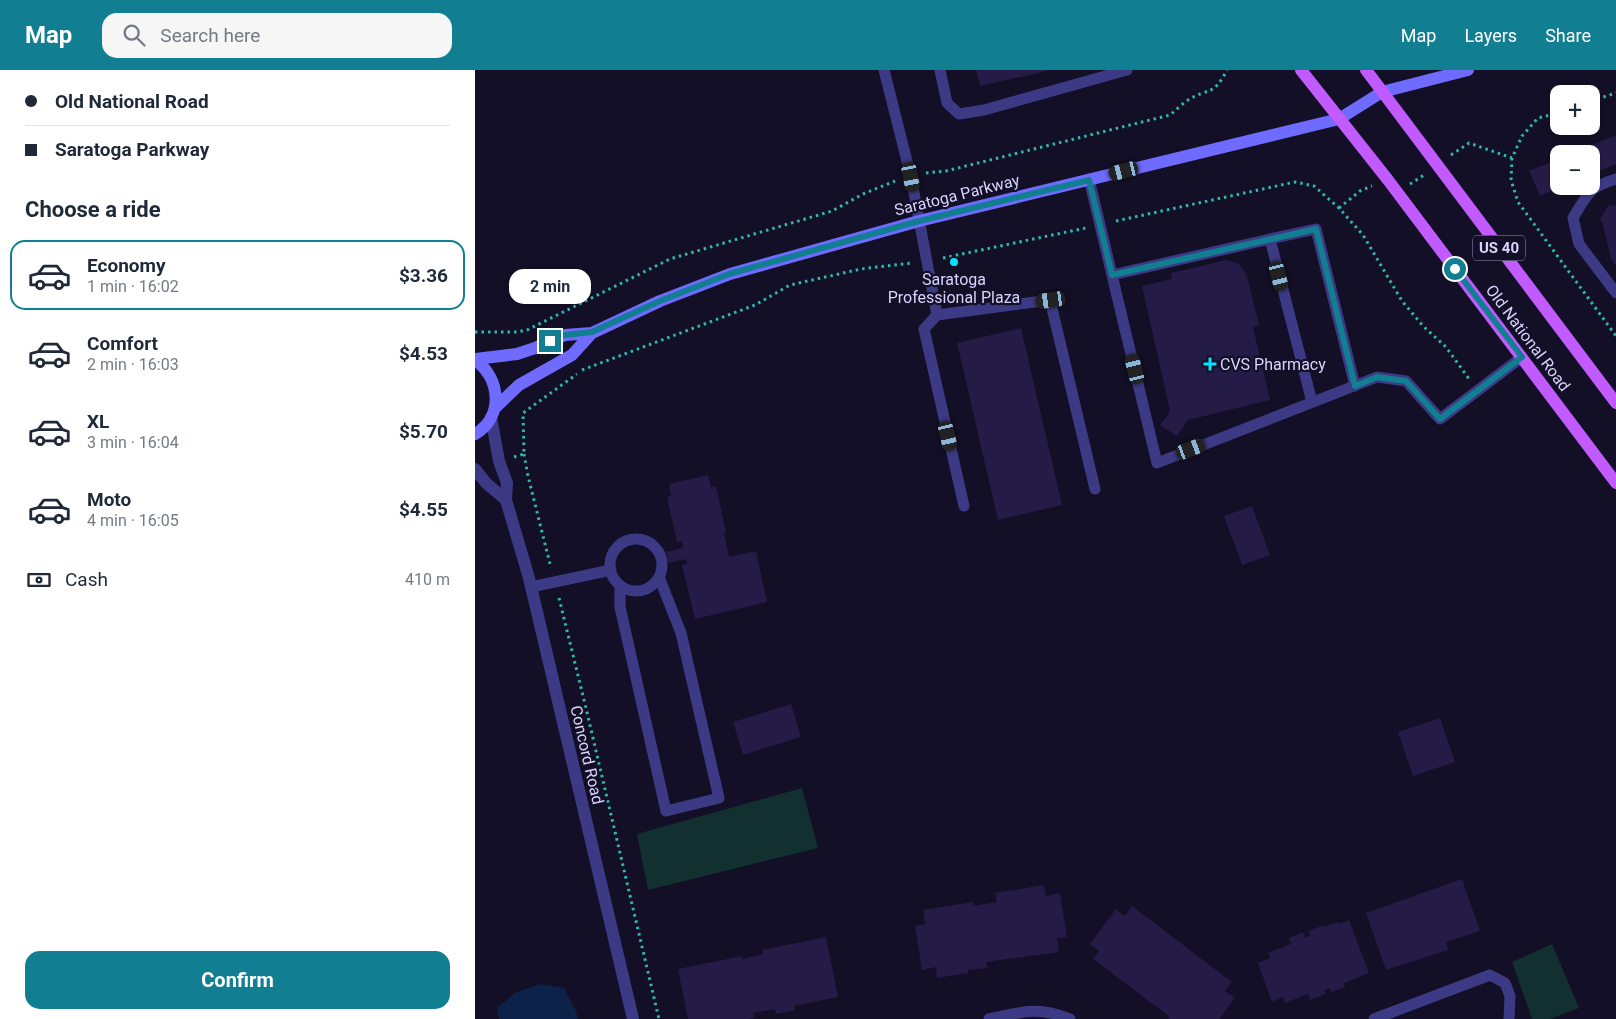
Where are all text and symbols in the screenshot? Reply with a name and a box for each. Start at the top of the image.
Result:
search box [102,13,452,58]
text: Map [25,21,72,49]
icon: search [120,21,148,49]
text: Search here [160,24,260,47]
text: Map [1401,25,1436,46]
text: Layers [1464,25,1517,46]
text: Share [1545,25,1591,46]
map controls [1550,85,1600,195]
button: + [1550,85,1600,135]
text: Old National Road [55,90,209,113]
text: Saratoga Parkway [55,138,209,161]
button: − [1550,145,1600,195]
car [1107,160,1140,182]
car [900,161,921,193]
street label: Saratoga Parkway [892,170,1022,220]
text: Choose a ride [25,197,161,222]
road number: US 40 [1473,236,1525,260]
icon: car [27,253,72,298]
text: Economy [87,254,166,277]
marker: Saratoga Professional Plaza [948,256,960,268]
route start [1444,258,1466,280]
car [1268,260,1289,292]
text: $3.36 [399,264,448,287]
callout: 2 min [509,268,591,304]
place label: Saratoga Professional Plaza [888,270,1020,307]
text: 1 min · 16:02 [87,277,179,296]
text: 2 min [530,277,570,296]
street label: Old National Road [1482,281,1574,395]
car [1035,290,1066,310]
route end [539,330,561,352]
icon: car [27,331,72,376]
text: Comfort [87,332,158,355]
text: $4.53 [399,342,448,365]
car [1124,353,1145,385]
text: 2 min · 16:03 [87,355,179,374]
place label: CVS Pharmacy [1220,355,1326,374]
marker: CVS Pharmacy [1204,358,1216,370]
icon: car [27,409,72,454]
text: XL [87,410,109,433]
text: $5.70 [399,420,448,443]
car [937,420,958,452]
text: 3 min · 16:04 [87,433,179,452]
car [1174,437,1207,461]
icon: car [27,487,72,532]
text: Moto [87,488,131,511]
text: $4.55 [399,498,448,521]
text: 4 min · 16:05 [87,511,179,530]
icon: cash [25,566,53,594]
text: Cash [65,568,108,591]
text: 410 m [405,570,450,589]
street label: Concord Road [566,704,608,806]
button: Confirm [25,951,450,1009]

